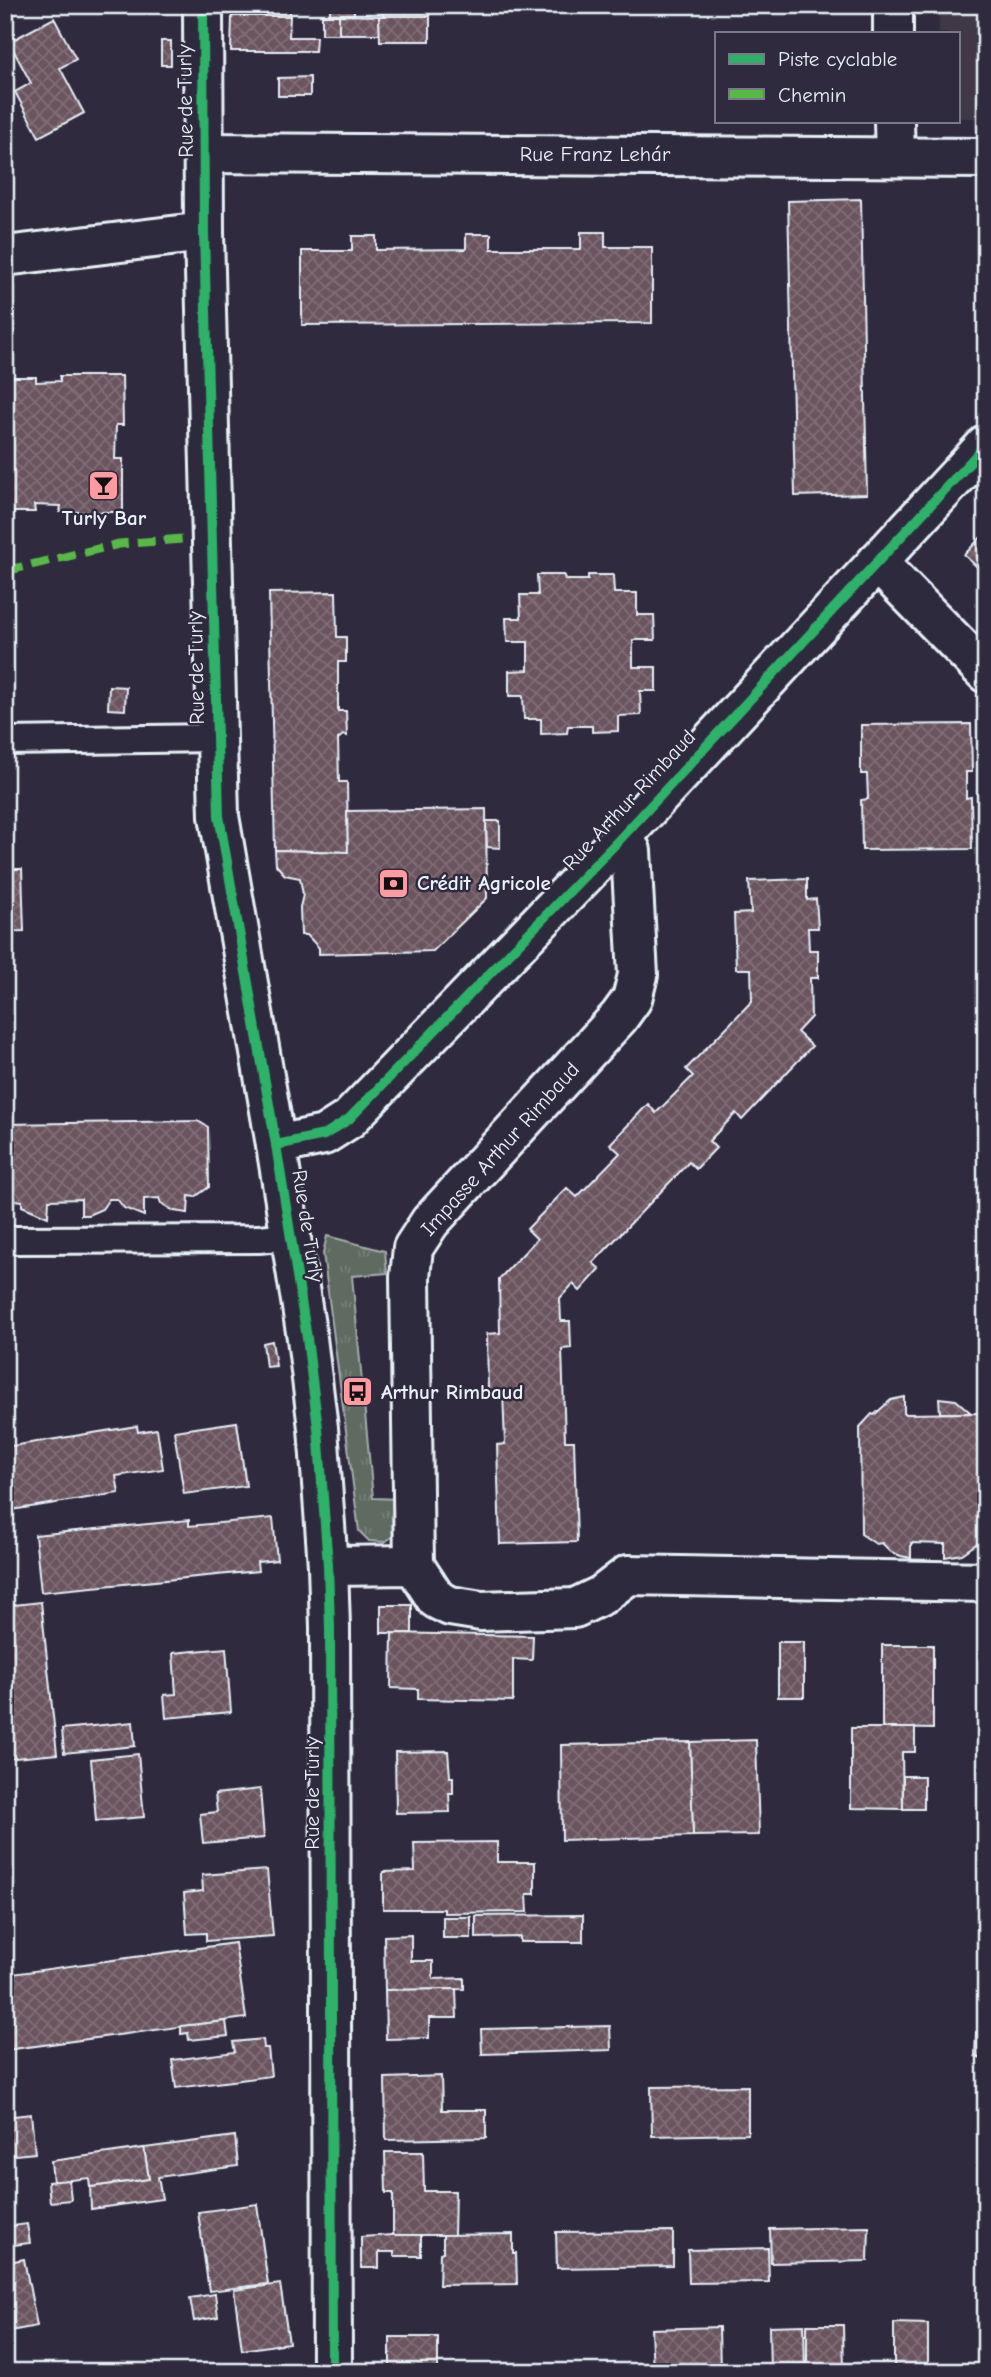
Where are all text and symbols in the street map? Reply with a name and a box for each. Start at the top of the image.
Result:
legend [715,32,960,122]
street label: Rue de Turly [172,43,198,158]
text: Piste cyclable [778,47,897,71]
text: Chemin [778,83,846,107]
street label: Rue Franz Lehár [520,142,671,166]
bar icon: Turly Bar [87,469,121,503]
place label: Turly Bar [62,506,147,530]
street label: Rue de Turly [183,610,209,725]
street label: Rue Arthur Rimbaud [558,725,700,875]
bank icon: Crédit Agricole [377,866,411,900]
place label: Crédit Agricole [417,871,551,895]
street label: Impasse Arthur Rimbaud [416,1057,584,1241]
street label: Rue de Turly [287,1168,329,1285]
bus stop icon: Arthur Rimbaud [341,1375,375,1409]
place label: Arthur Rimbaud [381,1380,523,1404]
street label: Rue de Turly [300,1736,324,1850]

